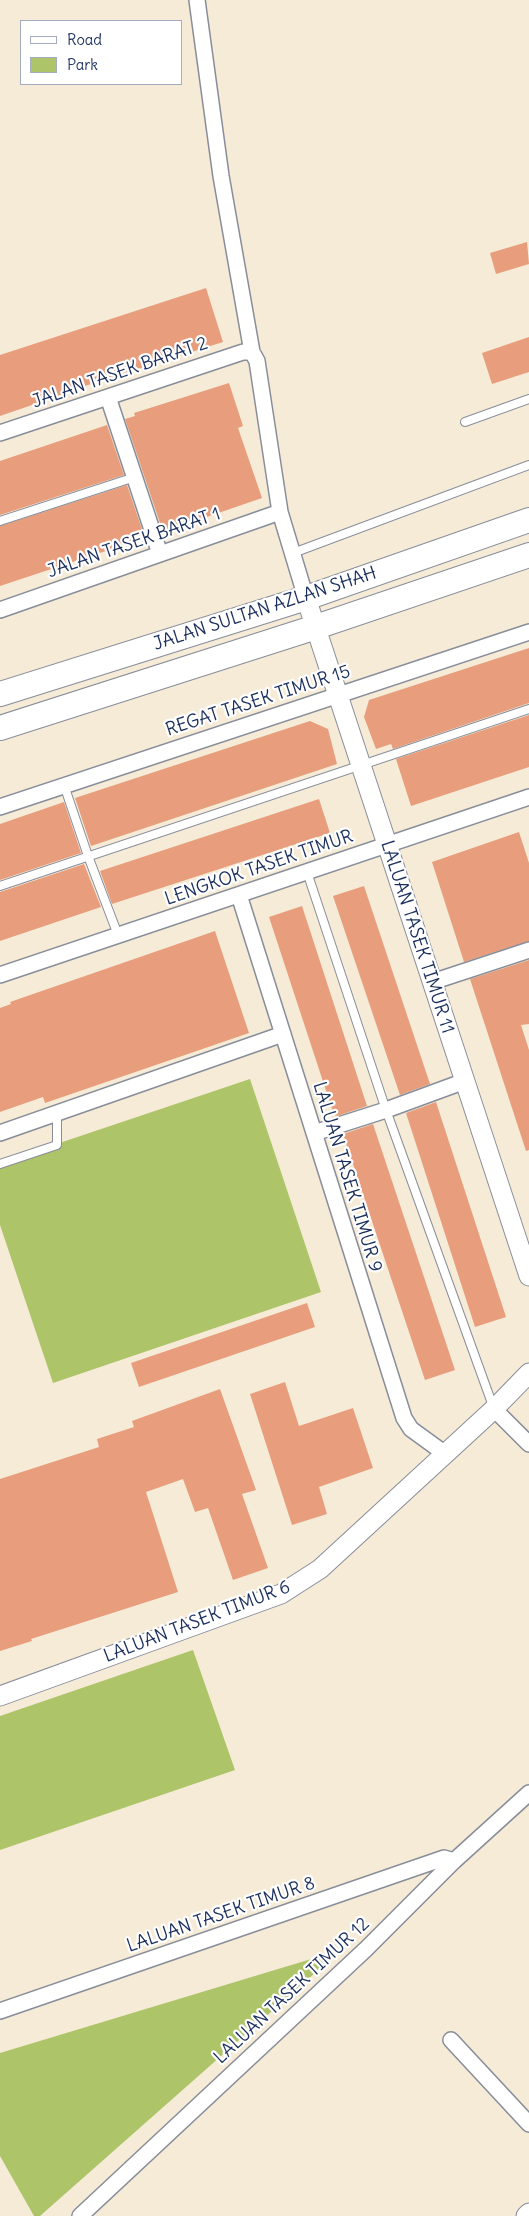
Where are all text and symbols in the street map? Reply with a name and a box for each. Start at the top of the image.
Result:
legend [20,20,182,85]
text: Road [67,30,102,49]
text: Park [67,55,98,74]
street label: JALAN TASEK BARAT 2 [29,333,211,413]
street label: JALAN TASEK BARAT 1 [45,503,223,583]
street label: JALAN SULTAN AZLAN SHAH [151,563,379,655]
street label: REGAT TASEK TIMUR 15 [163,661,353,741]
street label: LENGKOK TASEK TIMUR [162,826,356,910]
street label: LALUAN TASEK TIMUR 11 [376,838,458,1036]
street label: LALUAN TASEK TIMUR 9 [308,1079,386,1275]
street label: LALUAN TASEK TIMUR 6 [101,1576,293,1668]
street label: LALUAN TASEK TIMUR 8 [124,1873,318,1957]
street label: LALUAN TASEK TIMUR 12 [210,1913,374,2069]

